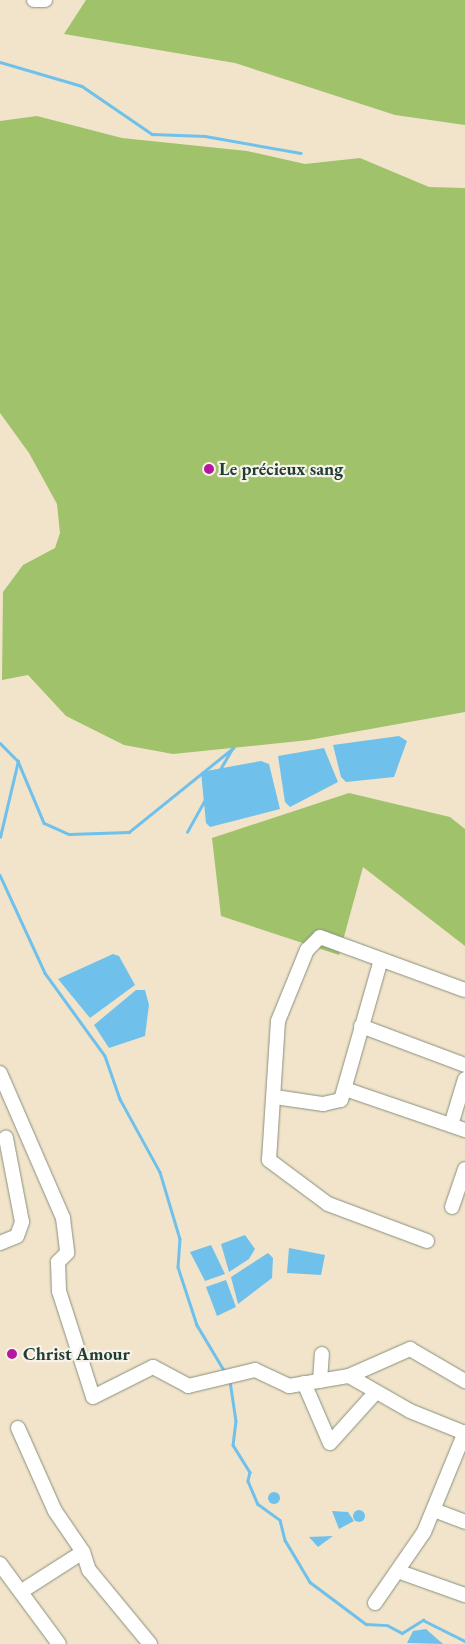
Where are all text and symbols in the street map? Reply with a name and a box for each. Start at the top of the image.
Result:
place label: Le précieux sang [219,458,343,480]
marker: Le précieux sang [203,463,215,475]
place label: Christ Amour [23,1343,130,1365]
marker: Christ Amour [5,1347,19,1361]

